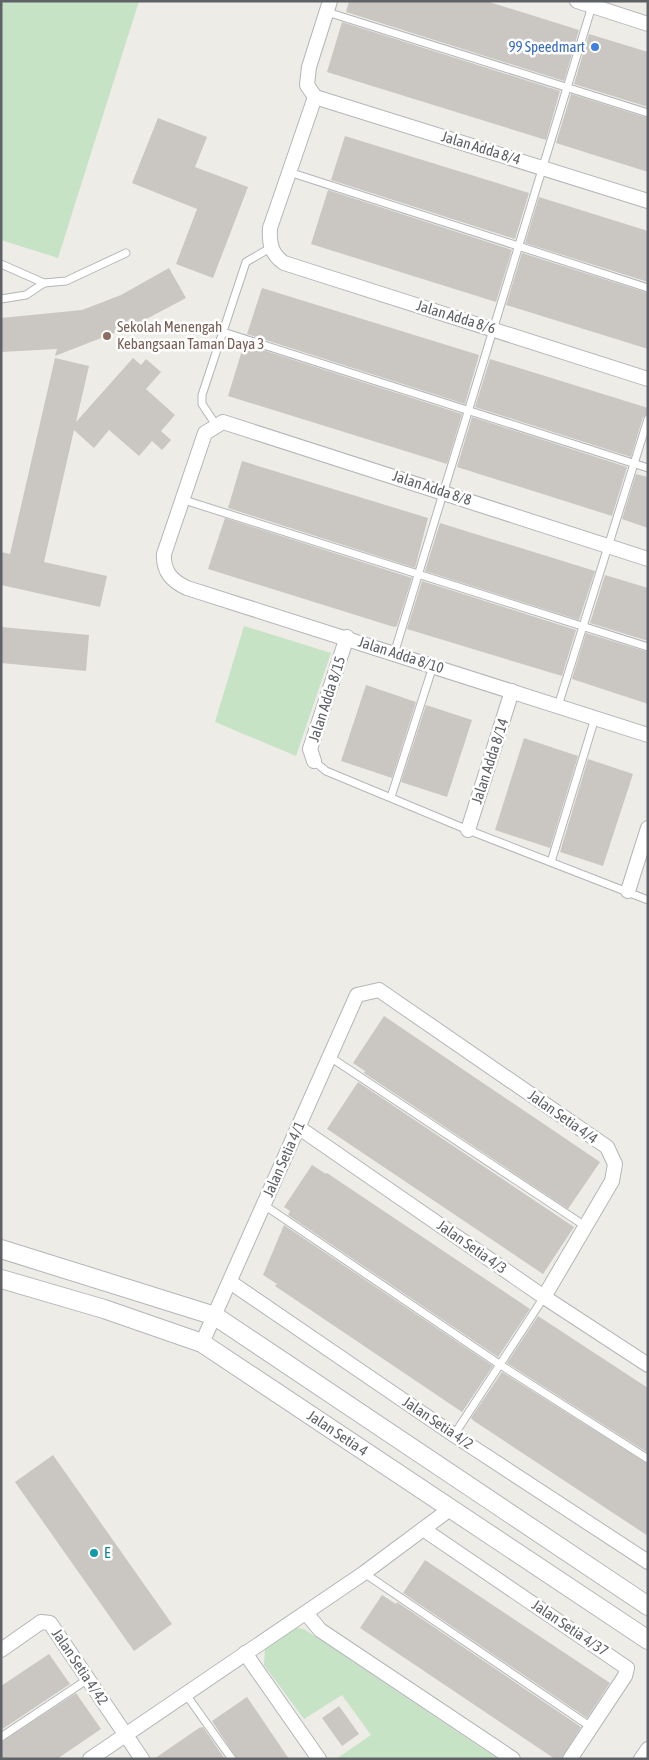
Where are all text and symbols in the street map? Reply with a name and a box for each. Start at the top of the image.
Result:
place label: 99 Speedmart [508,38,585,55]
marker: 99 Speedmart [589,41,601,53]
street label: Jalan Adda 8/4 [440,127,523,168]
street label: Jalan Adda 8/6 [415,296,498,337]
place label: Sekolah Menengah Kebangsaan Taman Daya 3 [117,318,264,352]
marker: Sekolah Menengah Kebangsaan Taman Daya 3 [101,330,113,342]
street label: Jalan Adda 8/8 [391,467,474,508]
street label: Jalan Adda 8/10 [356,633,446,676]
street label: Jalan Adda 8/15 [305,654,348,744]
street label: Jalan Adda 8/14 [468,716,511,806]
street label: Jalan Setia 4/4 [525,1086,601,1147]
street label: Jalan Setia 4/1 [259,1118,308,1199]
street label: Jalan Setia 4/3 [434,1216,510,1277]
street label: Jalan Setia 4/2 [400,1393,477,1452]
street label: Jalan Setia 4 [304,1407,371,1459]
place label: E [104,1544,111,1561]
marker: E [88,1547,100,1559]
street label: Jalan Setia 4/37 [529,1596,612,1659]
street label: Jalan Setia 4/42 [49,1625,112,1708]

